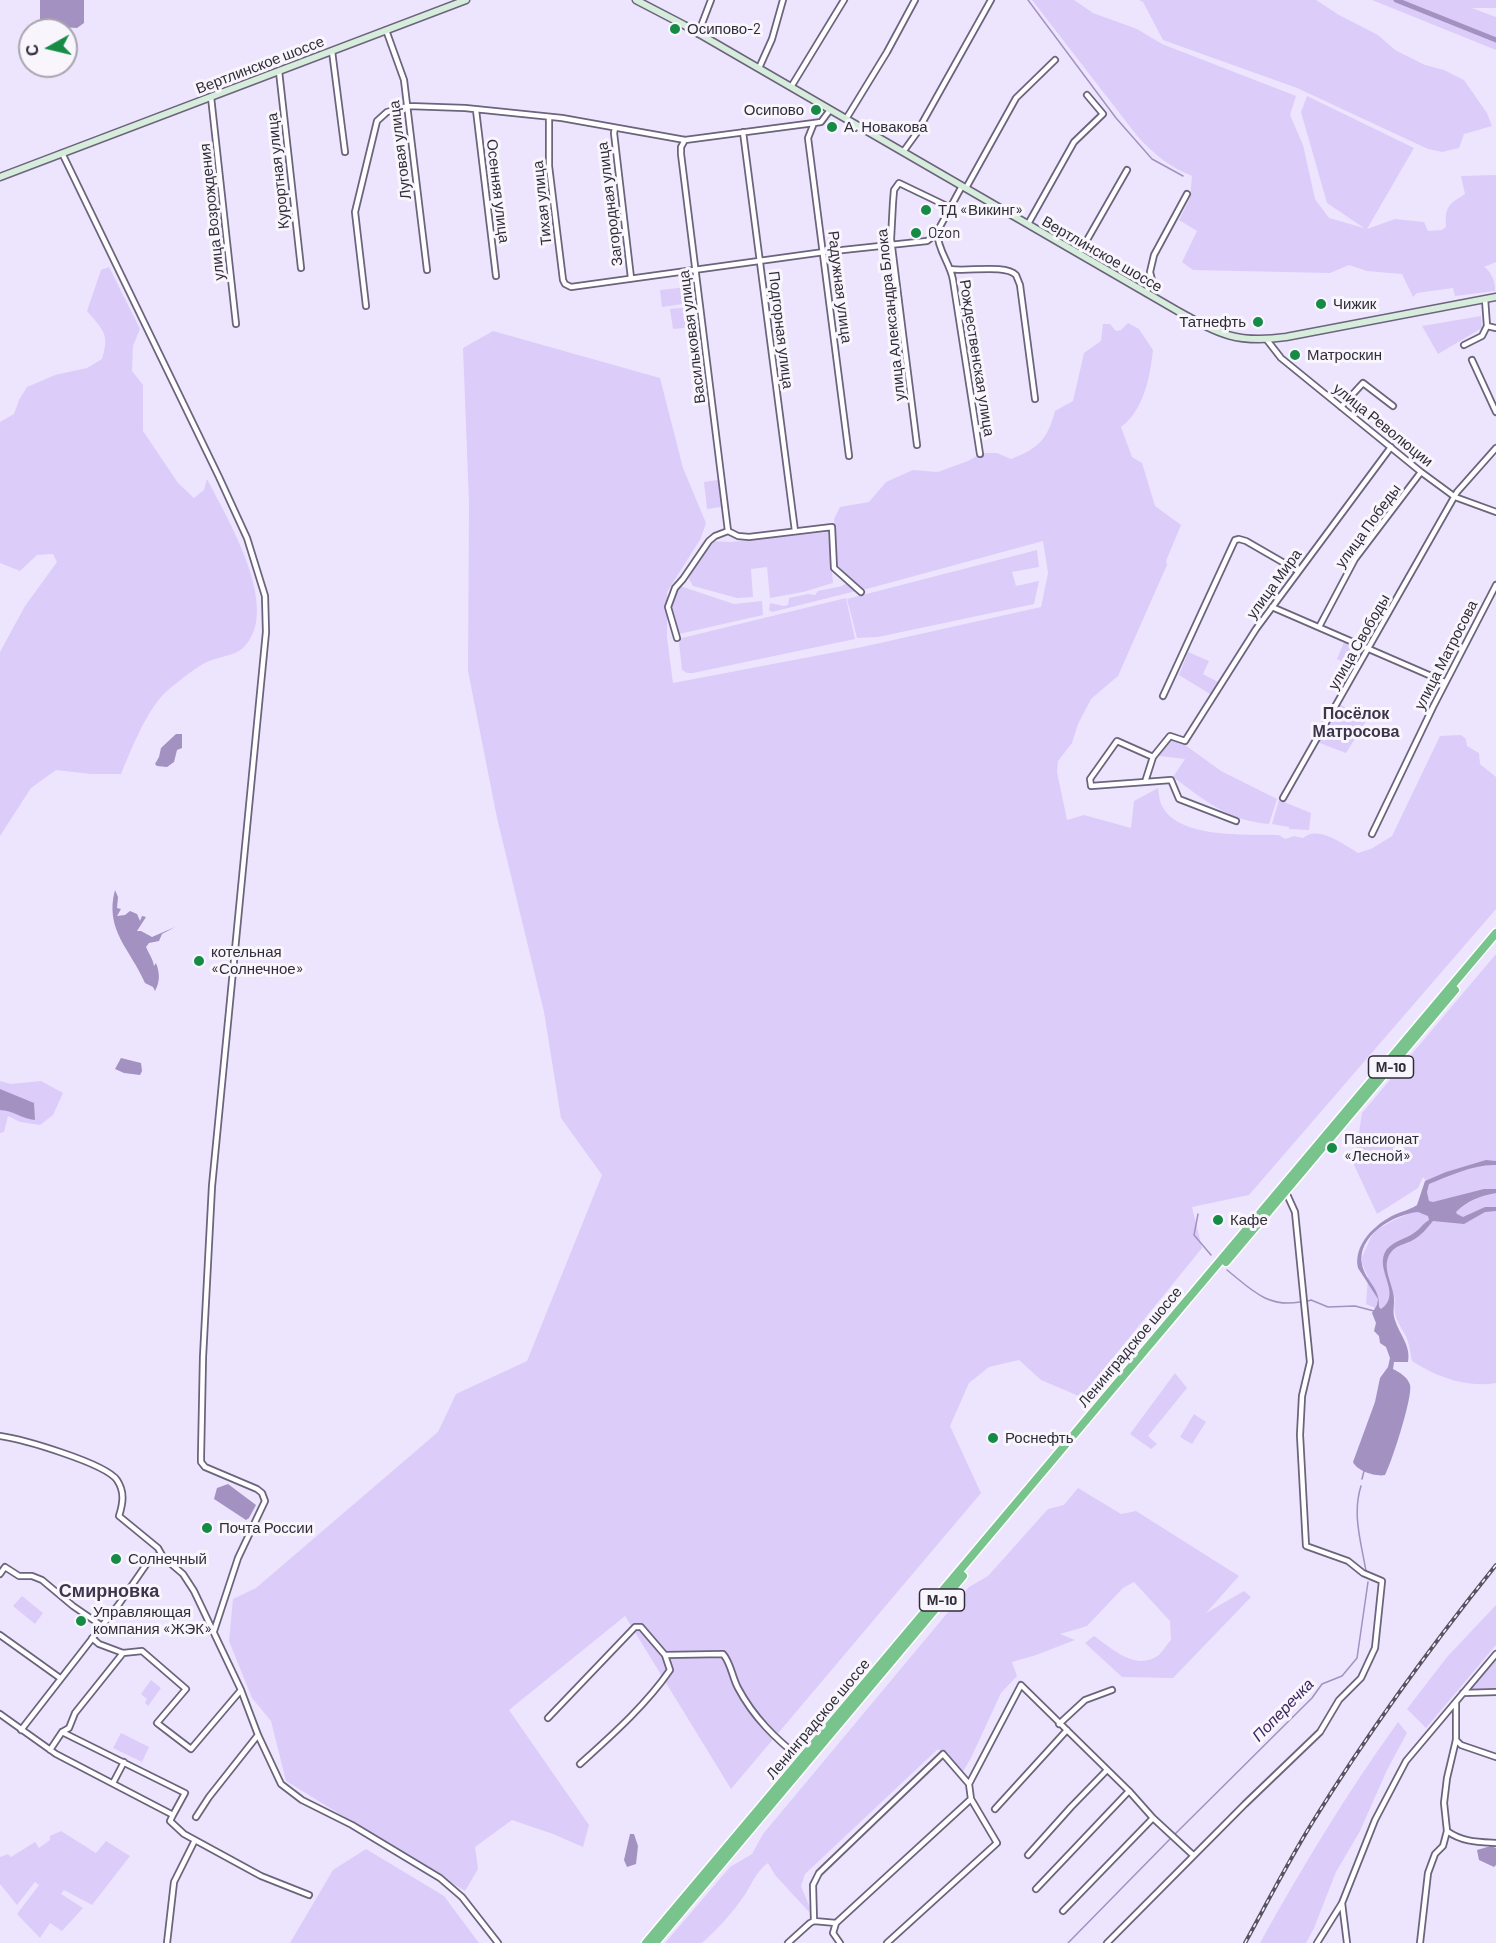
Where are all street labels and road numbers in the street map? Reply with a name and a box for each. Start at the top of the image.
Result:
street label: Вертлинское шоссе [193,32,327,98]
street label: Луговая улица [385,100,415,200]
street label: Курортная улица [263,112,293,230]
street label: Осенняя улица [483,138,513,244]
street label: Загородная улица [593,141,627,267]
street label: улица Возрождения [196,143,228,281]
street label: Тихая улица [529,160,555,246]
street label: Вертлинское шоссе [1039,212,1165,296]
street label: улица Александра Блока [873,228,909,402]
street label: Радужная улица [824,230,856,344]
street label: Васильковая улица [675,269,709,405]
street label: Подгорная улица [765,270,797,390]
street label: Рождественская улица [956,278,998,438]
street label: улица Революции [1330,379,1436,471]
street label: улица Победы [1332,481,1404,571]
street label: улица Мира [1243,546,1305,622]
street label: улица Свободы [1324,591,1394,693]
street label: улица Матросова [1411,597,1481,713]
road number: М-10 [1368,1056,1414,1078]
street label: Ленинградское шоссе [1074,1283,1186,1411]
road number: М-10 [920,1589,964,1611]
street label: Ленинградское шоссе [762,1655,874,1783]

